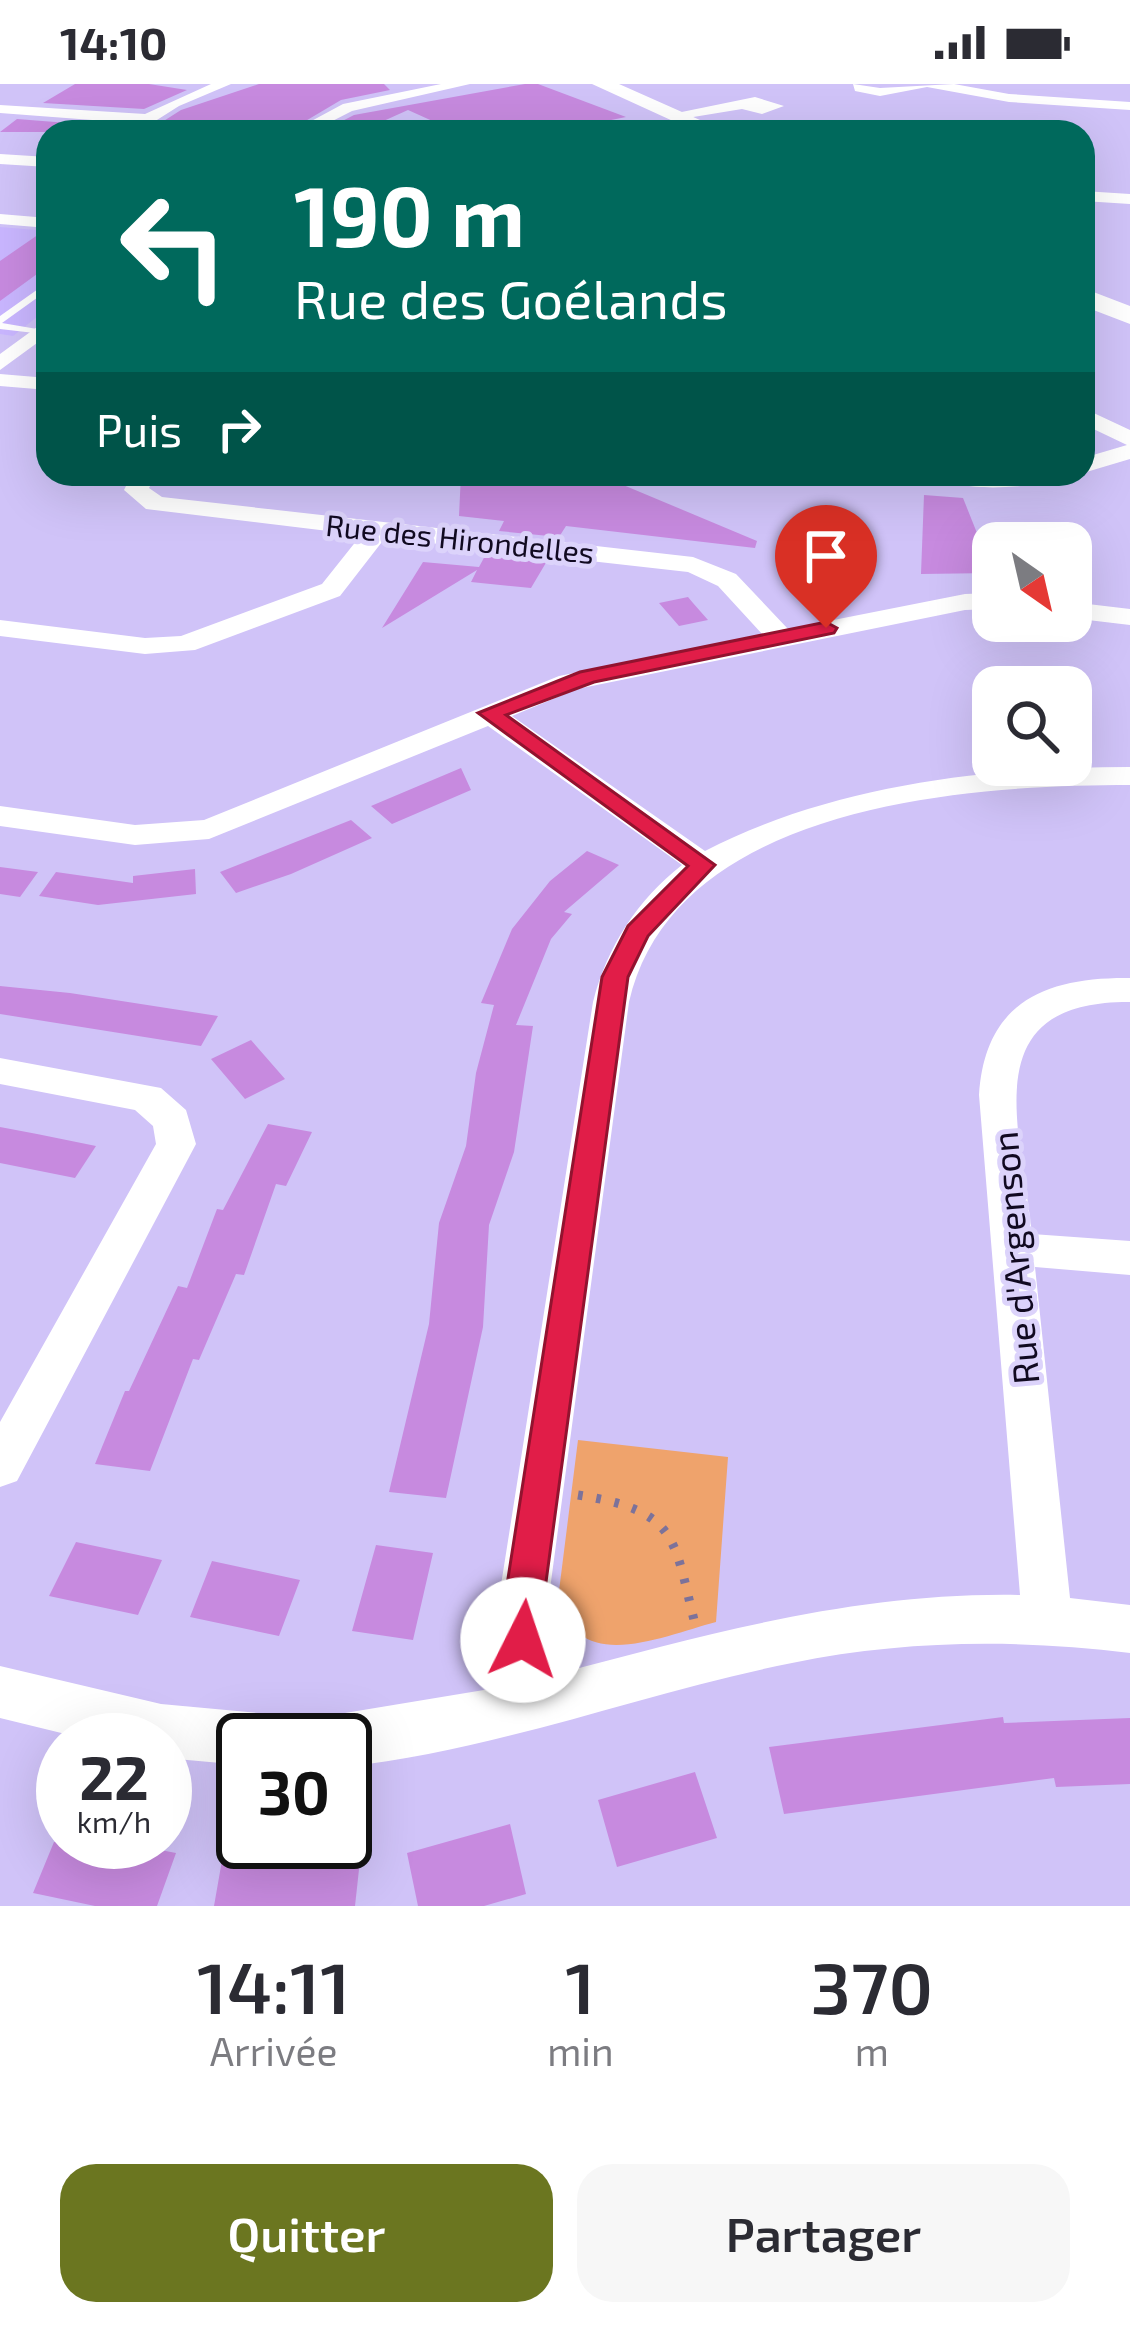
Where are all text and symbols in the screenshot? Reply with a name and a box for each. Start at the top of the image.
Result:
text: 14:10 [60,15,168,69]
text: 190 m [294,163,525,264]
icon: left [96,168,252,324]
text: Rue des Goélands [294,265,728,330]
icon: right [206,396,272,462]
text: Puis [96,402,182,456]
pin [775,505,877,628]
street label: Rue des Hirondelles [324,506,596,570]
north arrow [972,522,1092,642]
map controls [972,522,1092,786]
icon: arrive [793,523,859,589]
button: search [972,666,1092,786]
street label: Rue d'Argenson [982,1130,1046,1386]
position arrow [460,1577,586,1703]
speed limit sign: 30 [216,1713,372,1869]
text: 22 [79,1740,149,1812]
text: km/h [77,1803,151,1839]
text: 14:11 [197,1942,350,2028]
text: 1 [565,1942,595,2028]
text: 370 [811,1942,933,2028]
text: Arrivée [210,2027,337,2074]
text: min [547,2027,614,2074]
text: m [855,2027,889,2074]
button: Quitter [60,2164,553,2302]
button: Partager [577,2164,1070,2302]

